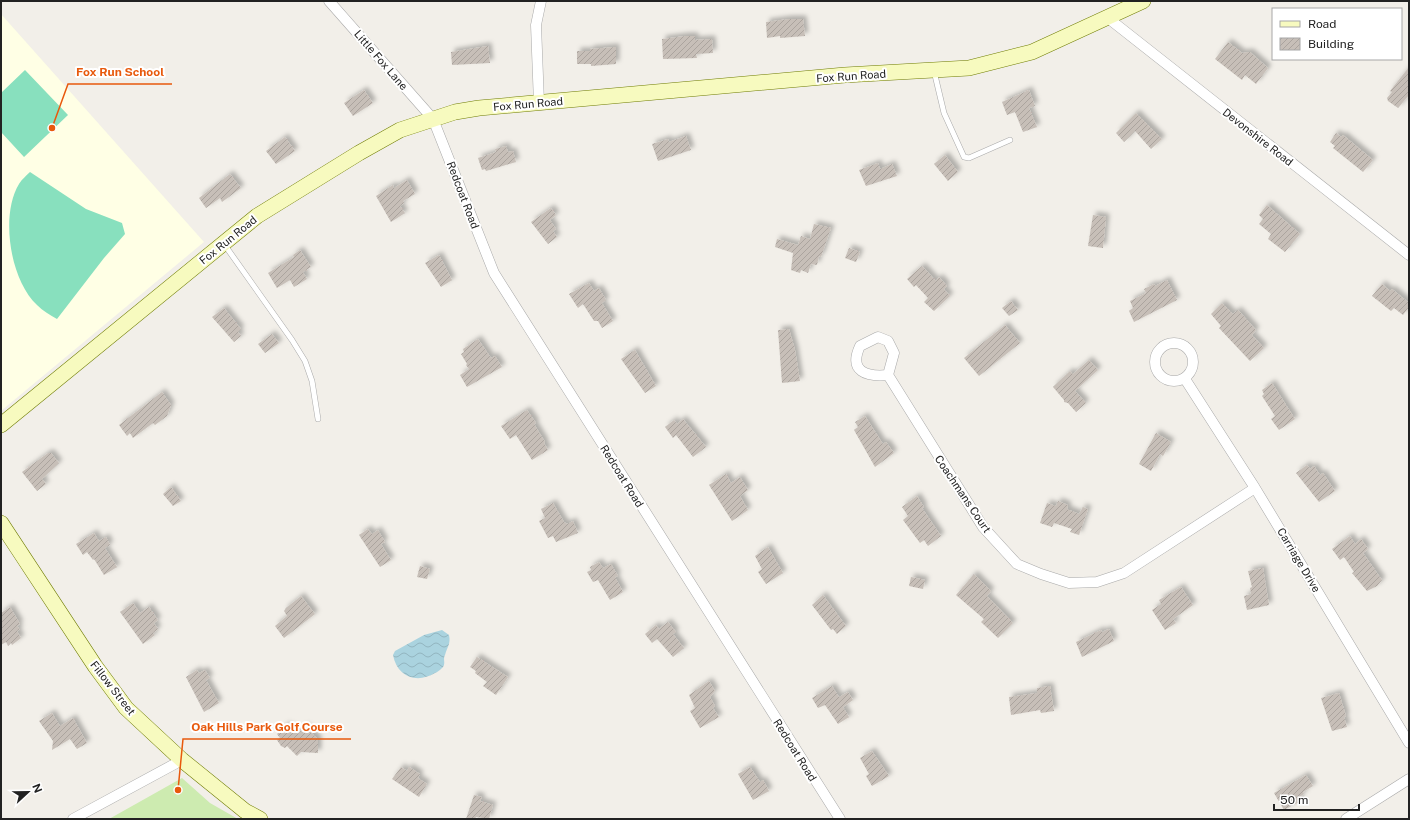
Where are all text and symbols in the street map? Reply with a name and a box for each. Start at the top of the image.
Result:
legend [1272,8,1402,60]
text: Road [1308,17,1336,31]
street label: Little Fox Lane [352,28,410,92]
text: Building [1308,37,1354,51]
callout: Fox Run School [68,60,172,84]
text: Fox Run School [76,65,164,79]
street label: Fox Run Road [816,68,886,84]
street label: Fox Run Road [493,95,563,113]
street label: Devonshire Road [1221,106,1295,168]
street label: Redcoat Road [445,160,481,230]
street label: Fox Run Road [197,213,259,267]
street label: Redcoat Road [598,443,646,509]
street label: Coachmans Court [933,453,993,535]
street label: Carriage Drive [1275,526,1323,594]
street label: Fillow Street [88,659,138,717]
callout: Oak Hills Park Golf Course [183,715,351,739]
street label: Redcoat Road [771,717,819,783]
text: Oak Hills Park Golf Course [191,720,343,734]
north arrow [8,772,48,812]
text: N [30,782,44,794]
scale bar [1274,786,1359,812]
text: 50 m [1280,793,1308,807]

